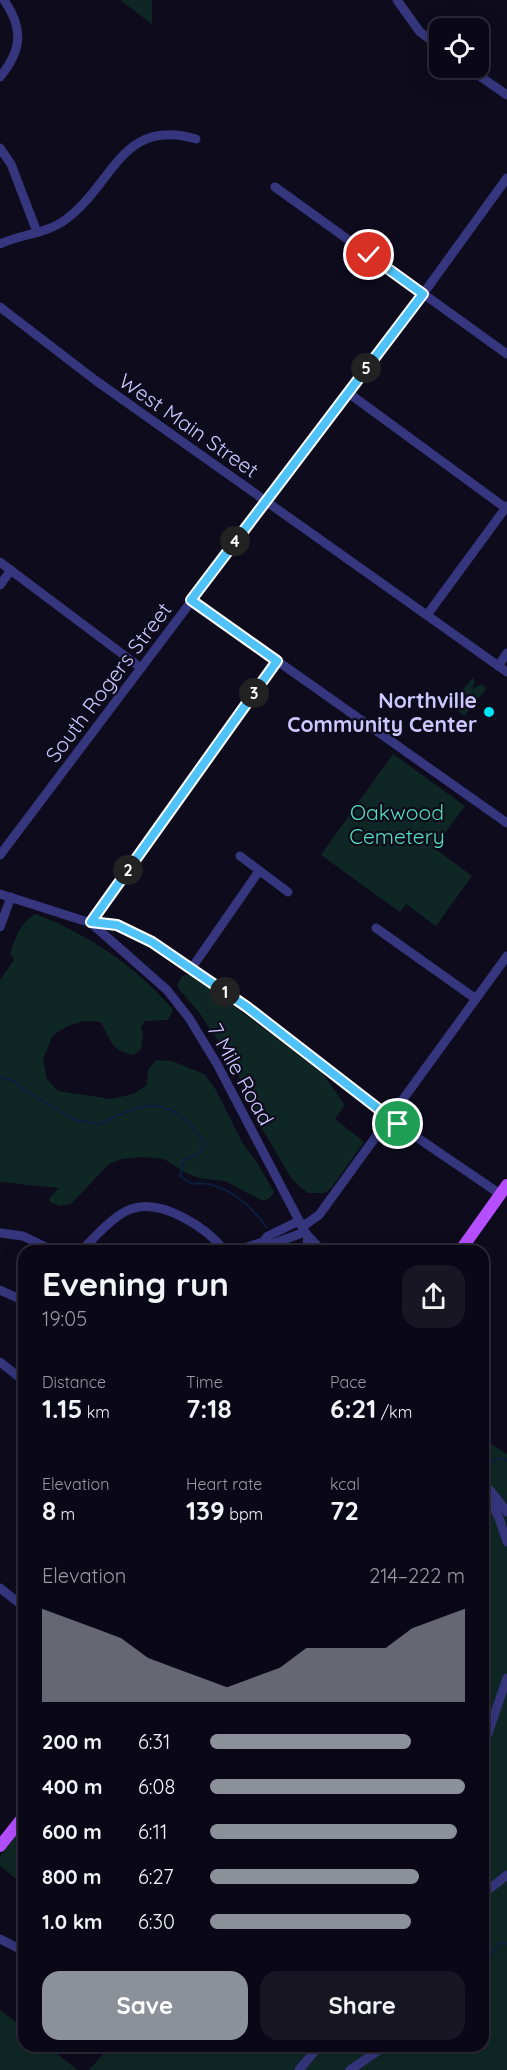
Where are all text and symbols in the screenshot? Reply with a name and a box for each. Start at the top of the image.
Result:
map controls [429,18,489,78]
button: locate [429,18,489,78]
pin [343,229,394,280]
icon: check [352,238,385,271]
pin: 5 [351,353,381,383]
text: 5 [361,358,371,378]
street label: West Main Street [114,367,264,483]
pin: 4 [220,526,250,556]
text: 4 [230,531,240,551]
street label: South Rogers Street [39,597,177,767]
pin: 3 [239,678,269,708]
text: 3 [250,683,258,703]
place label: Northville Community Center [287,687,477,737]
marker: Northville Community Center [482,705,496,719]
park label: Oakwood Cemetery [349,799,445,849]
pin: 2 [113,855,143,885]
text: 2 [123,860,133,880]
pin: 1 [210,977,240,1007]
text: 1 [222,982,228,1002]
street label: 7 Mile Road [202,1018,280,1130]
pin [372,1098,423,1149]
icon: arrive [381,1107,414,1140]
text: Evening run [42,1263,229,1304]
button: share [402,1265,465,1328]
text: 19:05 [42,1306,87,1331]
text: Distance [42,1372,106,1392]
text: Time [186,1372,223,1392]
text: Pace [330,1372,366,1392]
text: 1.15 [42,1392,82,1425]
text: 7:18 [186,1392,232,1425]
text: 6:21 [330,1392,376,1425]
text: km [82,1402,110,1422]
text: /km [376,1402,412,1422]
text: Elevation [42,1474,109,1494]
text: Heart rate [186,1474,262,1494]
text: kcal [330,1474,360,1494]
text: 8 [42,1494,56,1527]
text: 139 [186,1494,225,1527]
text: 72 [330,1494,359,1527]
text: m [56,1504,75,1524]
text: bpm [225,1504,263,1524]
text: Elevation [42,1563,126,1588]
text: 214–222 m [369,1563,465,1588]
text: 200 m [42,1729,102,1754]
text: 6:31 [138,1729,170,1754]
text: 400 m [42,1774,102,1799]
text: 6:08 [138,1774,175,1799]
text: 600 m [42,1819,102,1844]
text: 6:11 [138,1819,167,1844]
text: 800 m [42,1864,102,1889]
text: 6:27 [138,1864,173,1889]
text: 1.0 km [42,1909,102,1934]
text: 6:30 [138,1909,175,1934]
button: Save [42,1971,248,2040]
button: Share [260,1971,465,2040]

